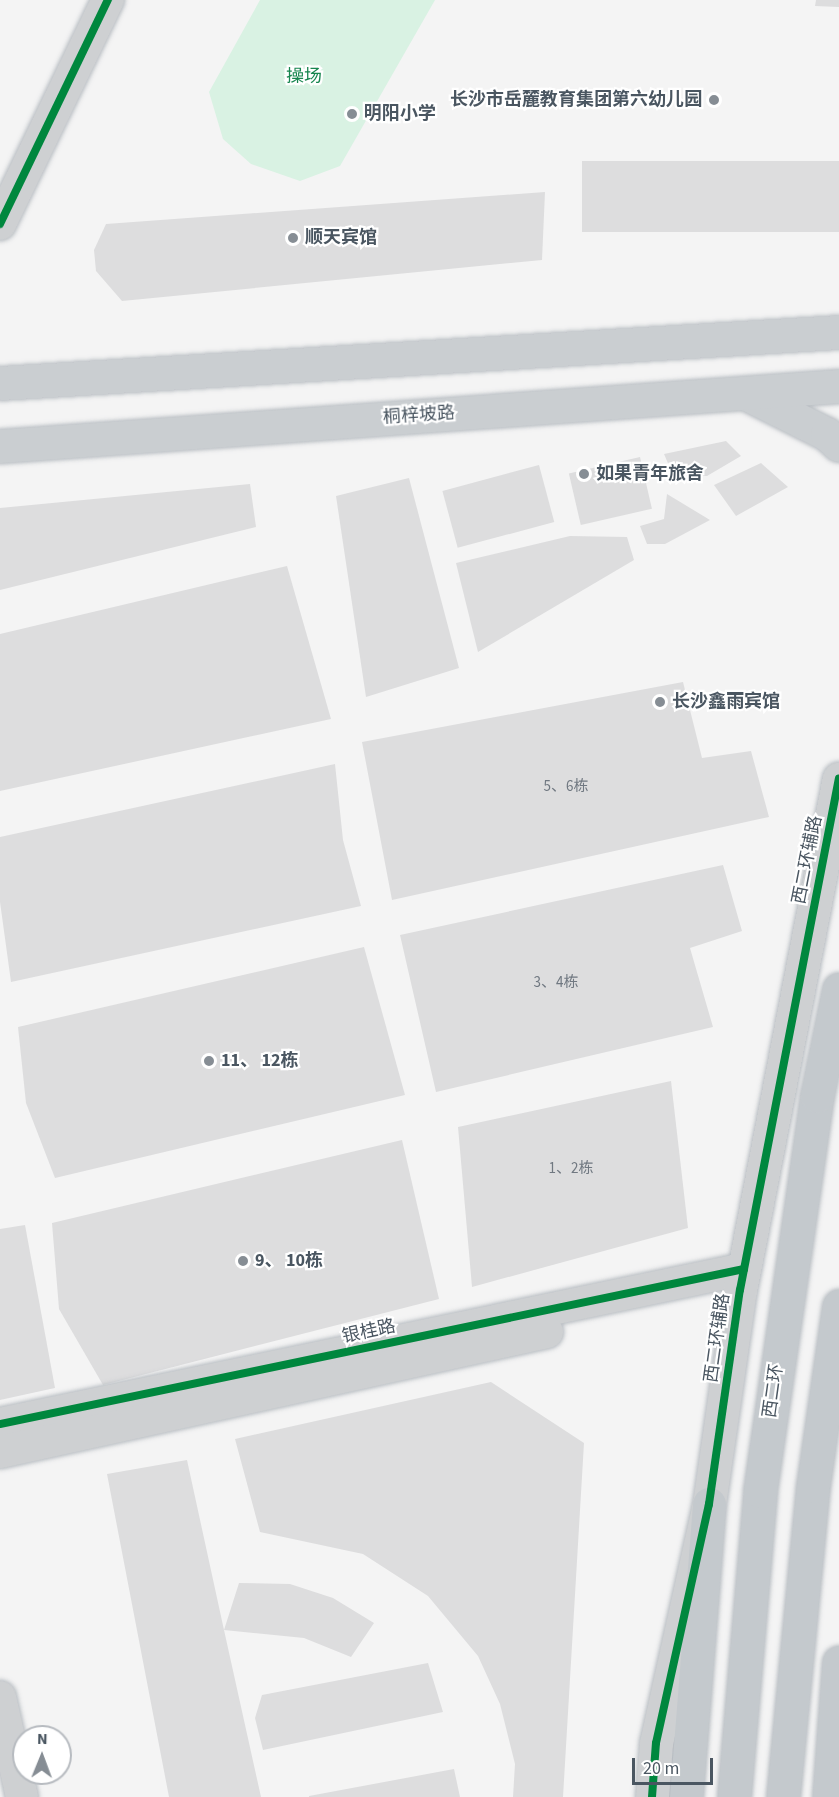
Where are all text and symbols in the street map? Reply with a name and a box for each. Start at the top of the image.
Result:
park label: 操场 [286,66,322,88]
place label: 长沙市岳麓教育集团第六幼儿园 [450,89,702,111]
marker: 长沙市岳麓教育集团第六幼儿园 [707,93,721,107]
place label: 明阳小学 [364,103,436,125]
marker: 明阳小学 [345,107,359,121]
place label: 顺天宾馆 [305,227,377,249]
marker: 顺天宾馆 [286,231,300,245]
street label: 桐梓坡路 [382,403,456,429]
place label: 如果青年旅舍 [596,463,704,485]
marker: 如果青年旅舍 [577,467,591,481]
place label: 长沙鑫雨宾馆 [672,691,780,713]
marker: 长沙鑫雨宾馆 [653,695,667,709]
house number: 5、6栋 [544,778,588,796]
street label: 西二环辅路 [789,814,827,906]
house number: 3、4栋 [534,974,578,992]
place label: 11、 12栋 [221,1050,299,1072]
marker: 11、 12栋 [202,1054,216,1068]
house number: 1、2栋 [549,1160,593,1178]
place label: 9、 10栋 [255,1250,323,1272]
marker: 9、 10栋 [236,1254,250,1268]
street label: 西二环辅路 [701,1292,735,1384]
street label: 银桂路 [340,1316,398,1348]
street label: 西二环 [760,1363,788,1419]
north arrow [12,1725,72,1785]
text: N [37,1728,48,1750]
scale bar [635,1746,716,1784]
text: 20 m [643,1756,679,1781]

